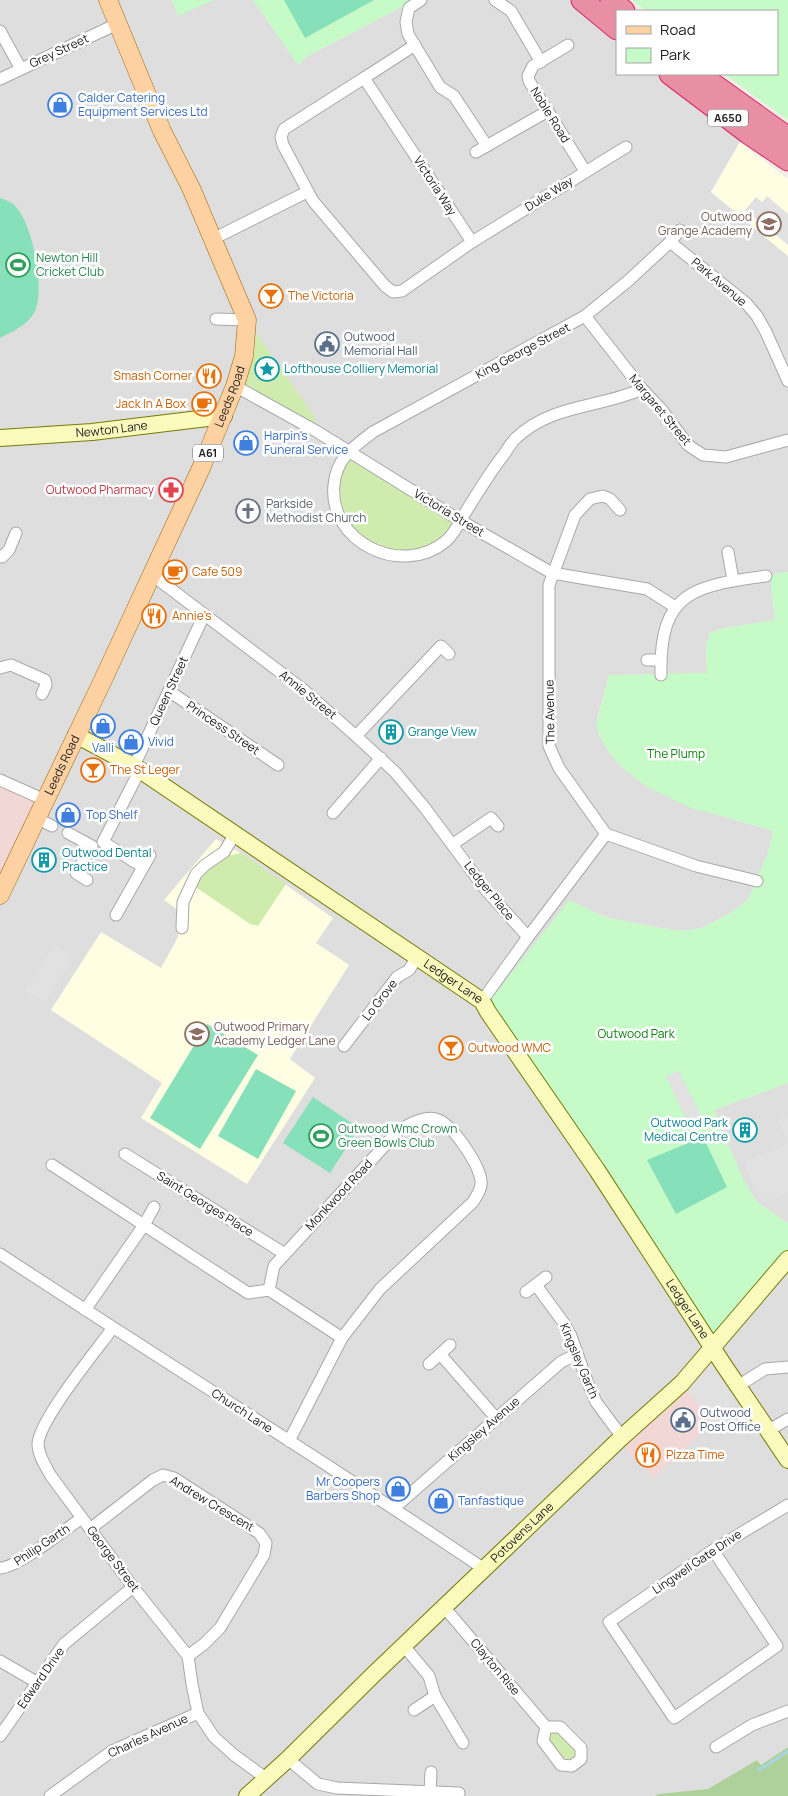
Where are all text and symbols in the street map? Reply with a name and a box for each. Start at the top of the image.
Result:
legend [616,10,778,75]
text: Road [660,19,696,40]
street label: Grey Street [26,29,91,72]
text: Park [660,44,690,65]
street label: Noble Road [527,83,574,146]
place label: Calder Catering Equipment Services Ltd [78,89,208,120]
shop icon: Calder Catering Equipment Services Ltd [47,92,73,118]
road number: A650 [708,110,748,126]
street label: Victoria Way [410,153,461,219]
street label: Duke Way [521,172,577,215]
place label: Outwood Grange Academy [658,208,753,239]
school or university icon: Outwood Grange Academy [756,211,782,237]
place label: Newton Hill Cricket Club [36,249,104,280]
sports icon: Newton Hill Cricket Club [5,252,31,278]
street label: Park Avenue [688,253,751,310]
bar icon: The Victoria [258,283,284,309]
place label: The Victoria [288,287,354,304]
street label: King George Street [472,318,573,383]
place label: Outwood Memorial Hall [344,328,418,359]
public building icon: Outwood Memorial Hall [314,331,340,357]
place icon: Lofthouse Colliery Memorial [254,356,280,382]
place label: Lofthouse Colliery Memorial [284,360,438,377]
restaurant icon: Smash Corner [196,363,222,389]
street label: Leeds Road [210,364,249,430]
place label: Smash Corner [113,367,193,384]
street label: Margaret Street [625,370,695,449]
cafe icon: Jack In A Box [191,391,217,417]
place label: Jack In A Box [116,395,187,412]
street label: Newton Lane [75,416,149,441]
place label: Harpin's Funeral Service [264,427,348,458]
shop icon: Harpin's Funeral Service [233,430,259,456]
road number: A61 [193,444,223,462]
pharmacy icon: Outwood Pharmacy [158,477,184,503]
place label: Outwood Pharmacy [46,481,155,498]
street label: Victoria Street [411,485,488,540]
place label: Parkside Methodist Church [266,495,366,526]
church icon: Parkside Methodist Church [235,498,261,524]
cafe icon: Cafe 509 [162,559,188,585]
place label: Cafe 509 [192,563,242,580]
restaurant icon: Annie's [141,603,167,629]
place label: Annie's [172,607,212,624]
street label: Queen Street [145,653,192,728]
street label: Annie Street [276,666,341,723]
street label: The Avenue [540,679,559,745]
street label: Princess Street [183,697,264,759]
shop icon: Valli [90,713,116,739]
building icon: Grange View [378,719,404,745]
place label: Grange View [408,723,477,740]
shop icon: Vivid [118,729,144,755]
street label: Leeds Road [40,732,83,798]
place label: Vivid [148,733,174,750]
place label: Valli [92,739,114,756]
park label: The Plump [647,745,705,762]
bar icon: The St Leger [80,757,106,783]
place label: The St Leger [110,761,181,778]
shop icon: Top Shelf [55,802,81,828]
place label: Top Shelf [86,806,138,823]
place label: Outwood Dental Practice [62,844,152,875]
building icon: Outwood Dental Practice [31,847,57,873]
street label: Ledger Place [460,858,518,924]
street label: Ledger Lane [421,955,486,1007]
street label: Lo Grove [358,976,401,1024]
place label: Outwood Primary Academy Ledger Lane [214,1018,335,1049]
school or university icon: Outwood Primary Academy Ledger Lane [184,1021,210,1047]
park label: Outwood Park [597,1025,676,1042]
bar icon: Outwood WMC [438,1035,464,1061]
place label: Outwood WMC [468,1039,552,1056]
place label: Outwood Park Medical Centre [644,1114,729,1145]
building icon: Outwood Park Medical Centre [732,1117,758,1143]
place label: Outwood Wmc Crown Green Bowls Club [338,1120,457,1151]
sports icon: Outwood Wmc Crown Green Bowls Club [308,1123,334,1149]
street label: Monkwood Road [301,1155,376,1234]
street label: Saint Georges Place [154,1167,257,1240]
street label: Ledger Lane [662,1276,713,1342]
street label: Kingsley Garth [556,1321,603,1401]
street label: Church Lane [208,1384,276,1437]
street label: Kingsley Avenue [444,1393,523,1465]
place label: Outwood Post Office [700,1404,761,1435]
public building icon: Outwood Post Office [670,1407,696,1433]
restaurant icon: Pizza Time [635,1442,661,1468]
place label: Pizza Time [666,1446,725,1463]
street label: Andrew Crescent [167,1472,258,1536]
place label: Mr Coopers Barbers Shop [306,1473,380,1504]
shop icon: Mr Coopers Barbers Shop [385,1476,411,1502]
shop icon: Tanfastique [428,1488,454,1514]
place label: Tanfastique [458,1492,524,1509]
street label: Potovens Lane [487,1498,557,1566]
street label: Philip Garth [11,1520,73,1569]
street label: George Street [83,1522,144,1595]
street label: Lingwell Gate Drive [649,1525,745,1598]
street label: Clayton Rise [467,1635,524,1699]
street label: Edward Drive [13,1644,68,1712]
street label: Charles Avenue [105,1710,190,1761]

